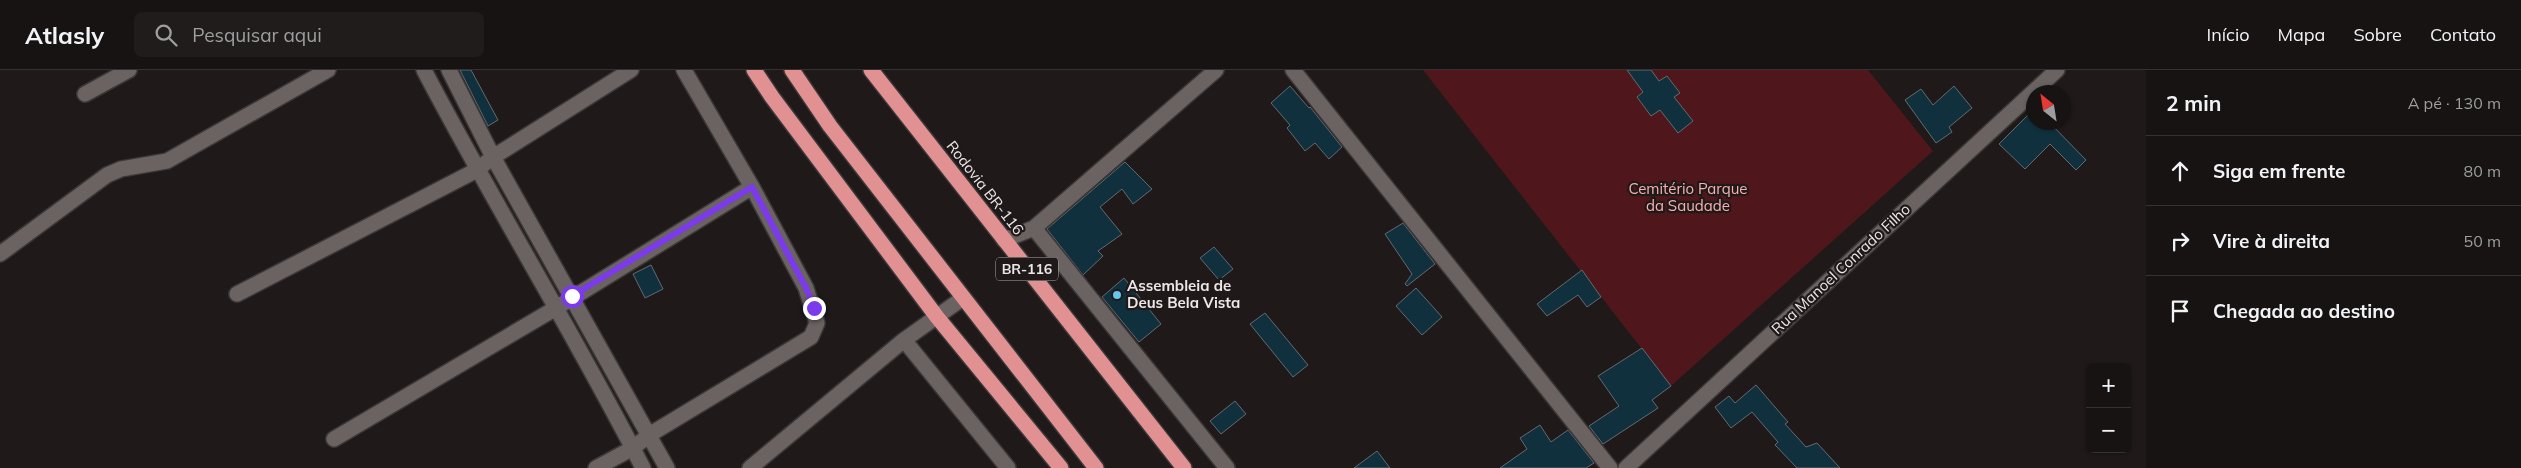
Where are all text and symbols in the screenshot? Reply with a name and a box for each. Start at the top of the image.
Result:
search box [134,12,484,57]
text: Atlasly [25,20,104,50]
icon: search [152,21,180,49]
text: Pesquisar aqui [192,23,322,47]
text: Início [2207,23,2250,46]
text: Mapa [2278,23,2325,46]
text: Sobre [2353,23,2402,46]
text: Contato [2430,23,2496,46]
north arrow [2026,85,2071,130]
text: 2 min [2166,90,2221,116]
text: A pé · 130 m [2408,93,2501,113]
street label: Rodovia BR-116 [943,137,1028,239]
icon: ahead [2166,157,2194,185]
text: Siga em frente [2213,159,2345,183]
text: 80 m [2464,161,2501,181]
park label: Cemitério Parque da Saudade [1628,179,1748,215]
street label: Rua Manoel Conrado Filho [1767,199,1914,338]
icon: right [2166,227,2194,255]
text: Vire à direita [2213,229,2330,253]
text: 50 m [2464,231,2501,251]
road number: BR-116 [996,258,1058,280]
place label: Assembleia de Deus Bela Vista [1127,276,1240,312]
route start [561,285,584,308]
marker: Assembleia de Deus Bela Vista [1111,289,1123,301]
route end [803,297,826,320]
icon: arrive [2166,297,2194,325]
text: Chegada ao destino [2213,299,2395,323]
map controls [2086,363,2131,453]
button: + [2086,363,2131,408]
button: − [2086,408,2131,453]

